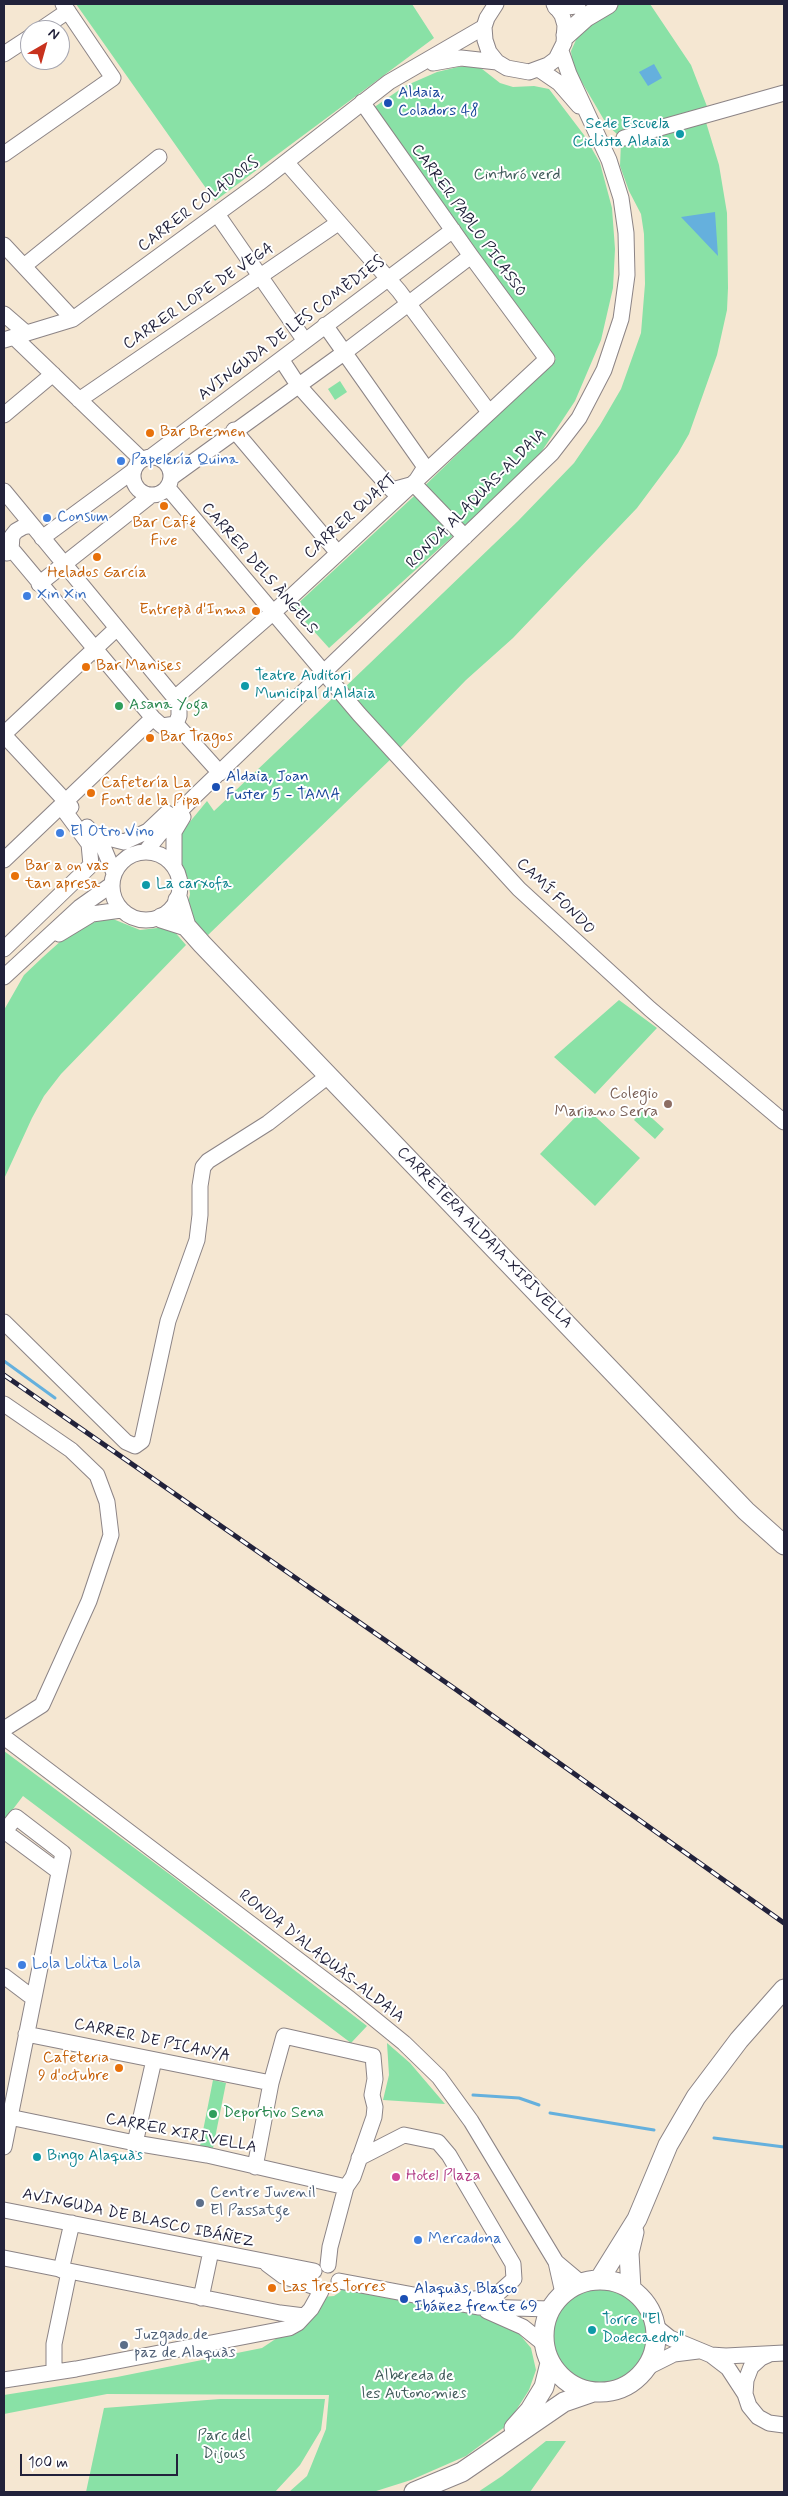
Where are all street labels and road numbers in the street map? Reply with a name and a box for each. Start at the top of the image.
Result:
street label: CARRER PABLO PICASSO [406,141,530,301]
street label: CARRER COLADORS [135,153,263,257]
street label: CARRER LOPE DE VEGA [120,239,278,355]
street label: AVINGUDA DE LES COMÈDIES [195,253,389,405]
street label: RONDA ALAQUÀS-ALDAIA [403,425,551,573]
street label: CARRER QUART [301,470,401,564]
street label: CARRER DELS ÀNGELS [197,499,321,639]
street label: CAMÍ FONDO [512,855,598,939]
street label: CARRETERA ALDAIA-XIRIVELLA [392,1143,576,1333]
street label: RONDA D'ALAQUÀS-ALDAIA [234,1886,408,2028]
street label: CARRER DE PICANYA [72,2015,232,2067]
street label: CARRER XIRIVELLA [104,2110,258,2158]
street label: AVINGUDA DE BLASCO IBÁÑEZ [20,2185,256,2253]

